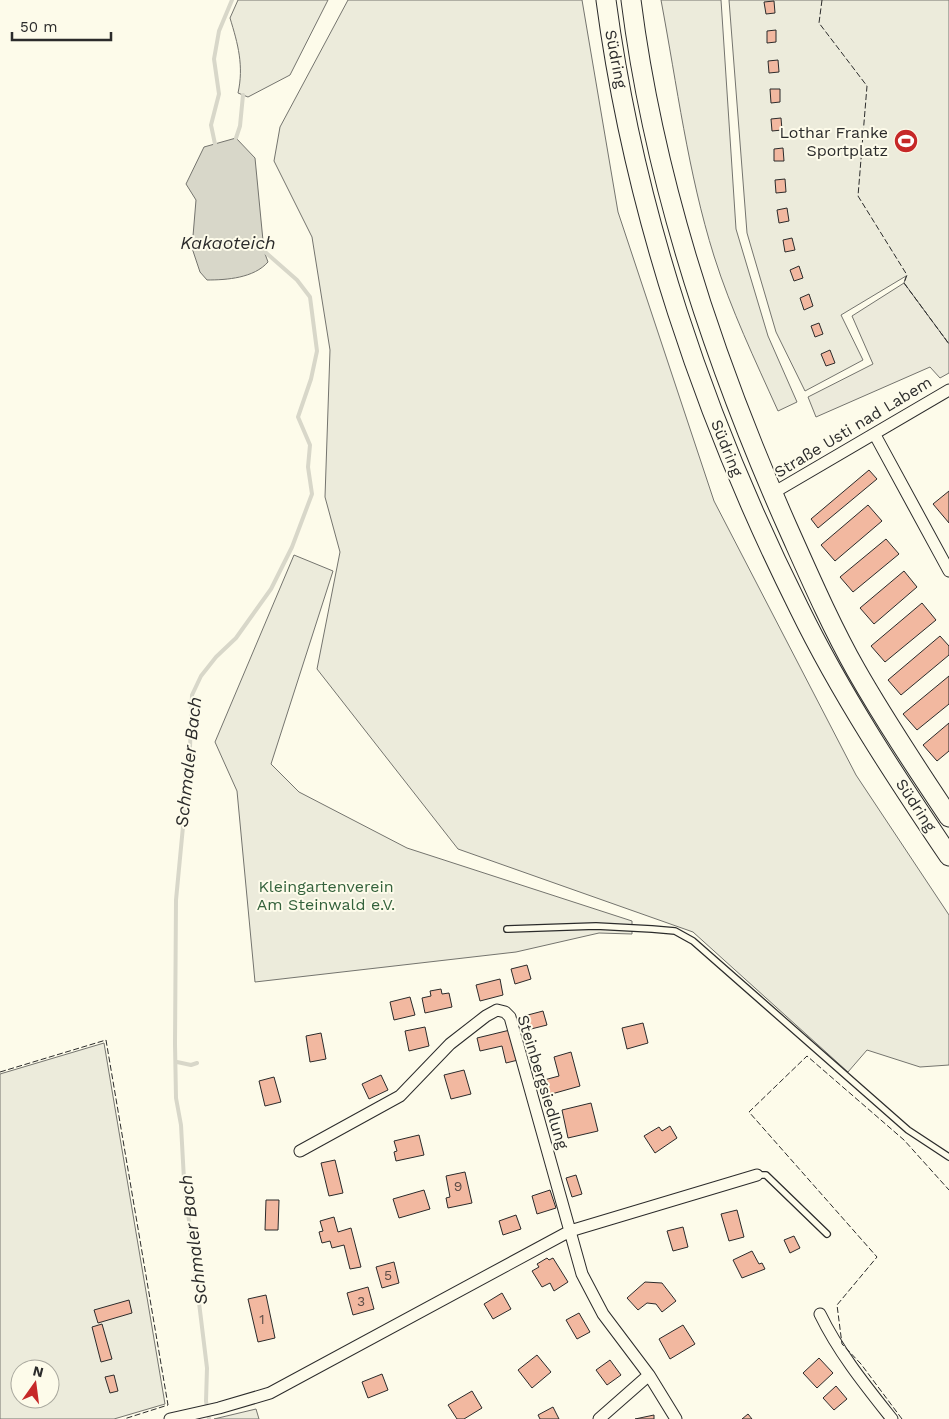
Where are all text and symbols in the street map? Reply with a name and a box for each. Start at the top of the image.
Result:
scale bar [12,10,111,42]
text: 50 m [20,18,57,36]
street label: Südring [601,28,631,90]
place label: Lothar Franke Sportplatz [780,123,888,160]
sports icon: Lothar Franke Sportplatz [893,128,919,154]
water label: Kakaoteich [180,232,276,253]
street label: Straße Usti nad Labem [771,372,935,482]
street label: Südring [707,417,747,479]
water label: Schmaler Bach [171,696,205,828]
street label: Südring [892,775,940,835]
park label: Kleingartenverein Am Steinwald e.V. [257,877,395,914]
street label: Steinbergsiedlung [514,1013,573,1152]
water label: Schmaler Bach [175,1174,211,1306]
house number: 9 [454,1178,462,1194]
house number: 5 [384,1267,392,1283]
house number: 3 [357,1293,365,1309]
house number: 1 [259,1311,265,1327]
north arrow [10,1359,60,1409]
text: N [31,1362,45,1380]

